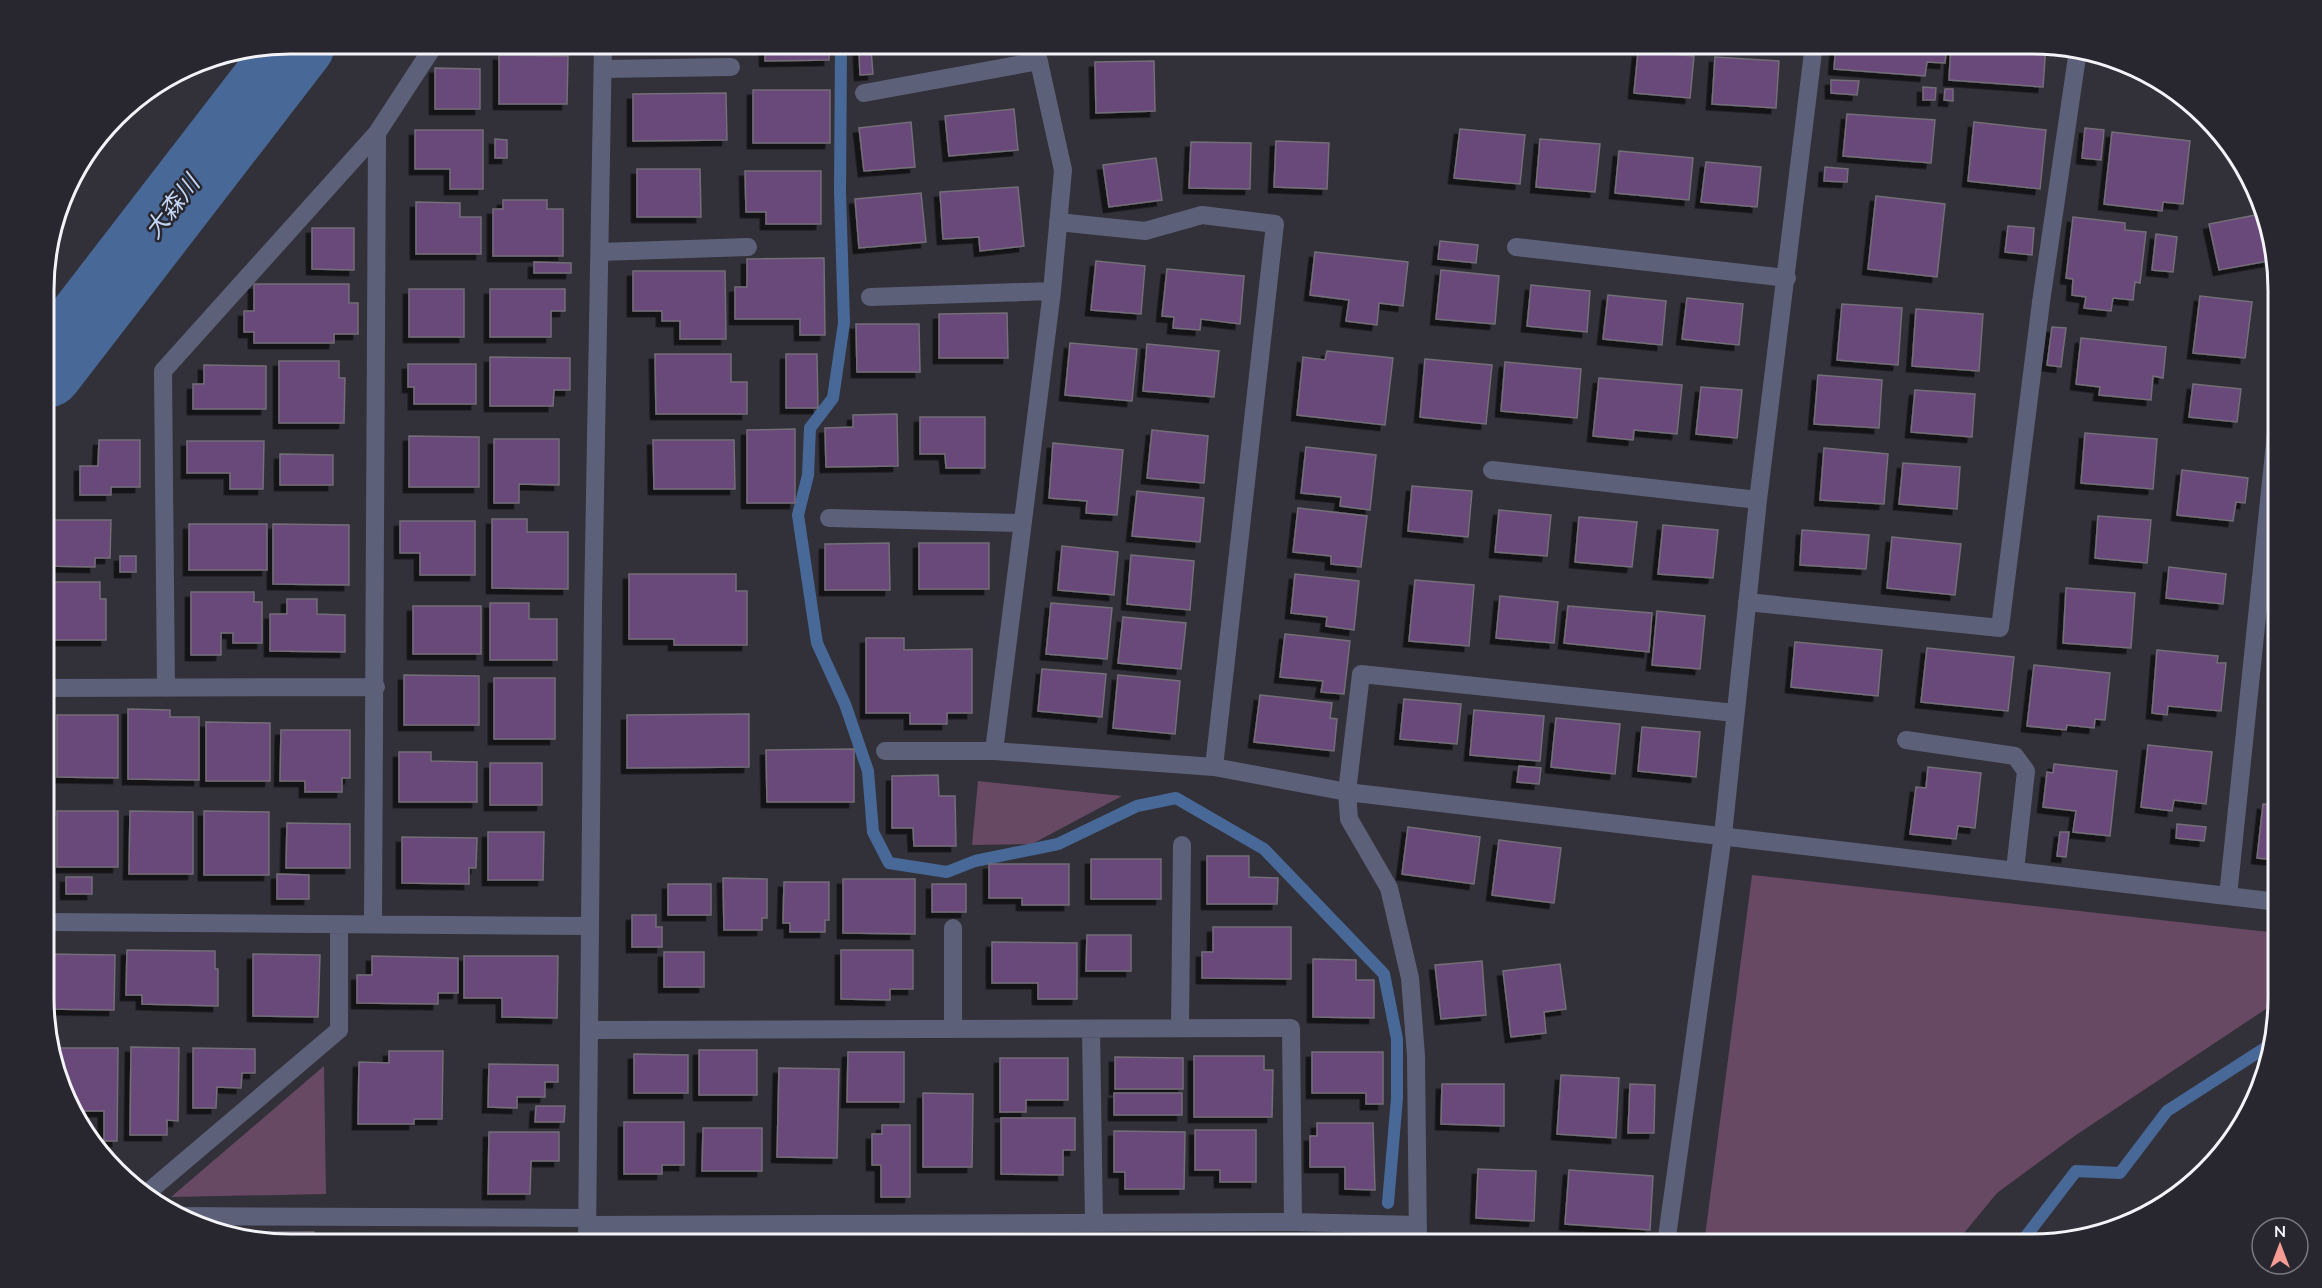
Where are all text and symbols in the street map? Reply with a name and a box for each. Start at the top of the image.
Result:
water label: 大森川 [137,166,207,244]
north arrow [2250,1216,2310,1276]
text: N [2274,1221,2286,1241]

